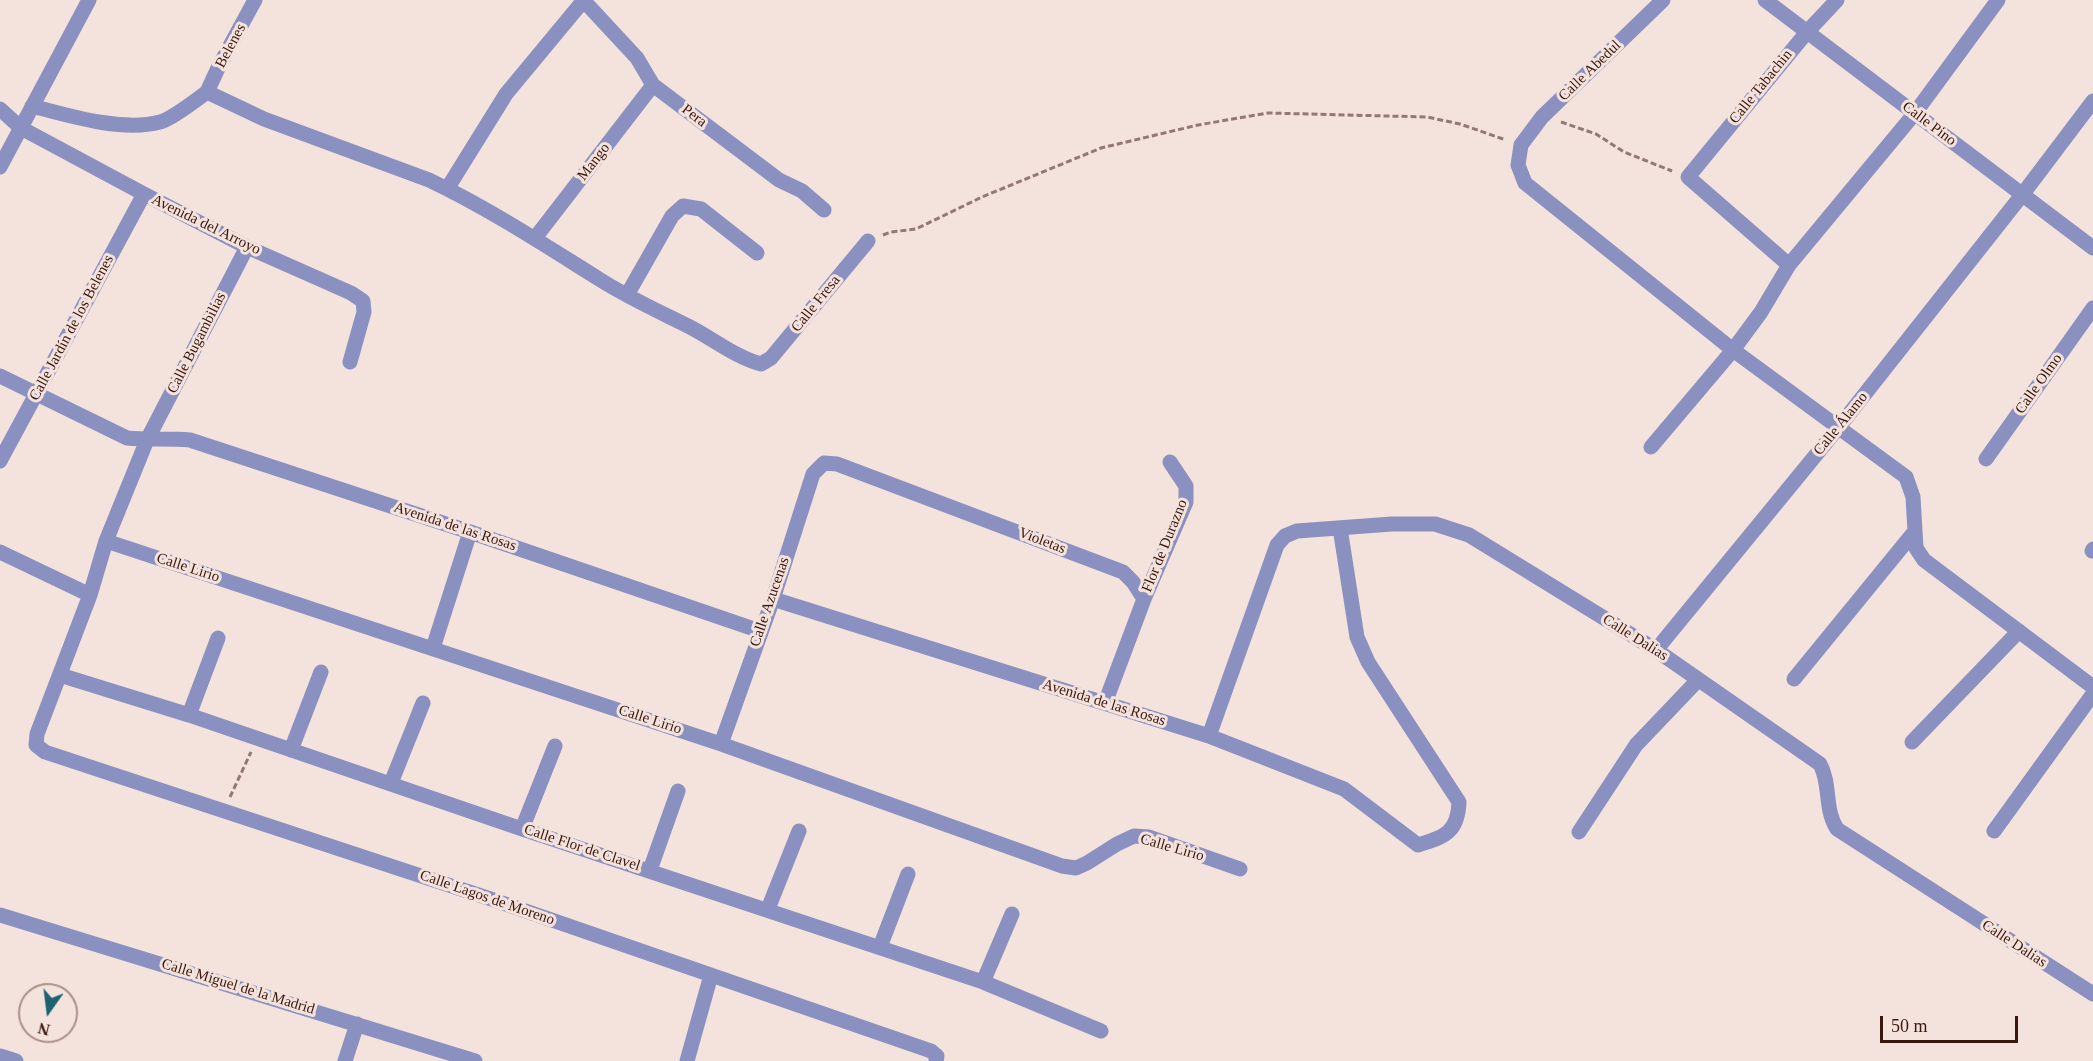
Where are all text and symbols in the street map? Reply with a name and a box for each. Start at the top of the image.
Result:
street label: Belenes [212,21,250,71]
street label: Calle Abedul [1555,37,1625,105]
street label: Calle Tabachin [1726,46,1796,128]
street label: Calle Pino [1898,98,1960,150]
street label: Pera [678,101,710,131]
street label: Mango [574,140,614,184]
street label: Avenida del Arroyo [149,191,263,259]
street label: Calle Jardín de los Belenes [26,252,118,404]
street label: Calle Fresa [788,272,844,336]
street label: Calle Bugambilias [164,289,230,397]
street label: Calle Olmo [2012,350,2066,418]
street label: Calle Álamo [1810,389,1872,459]
street label: Flor de Durazno [1138,497,1192,595]
street label: Avenida de las Rosas [392,499,518,555]
street label: Violetas [1016,524,1068,558]
street label: Calle Lirio [154,549,222,587]
street label: Calle Azucenas [746,555,794,649]
street label: Calle Dalias [1599,611,1671,665]
street label: Avenida de las Rosas [1040,676,1168,730]
street label: Calle Lirio [616,701,684,739]
street label: Calle Flor de Clavel [522,821,642,875]
street label: Calle Lirio [1138,830,1206,866]
street label: Calle Lagos de Moreno [417,867,557,929]
street label: Calle Dalias [1978,916,2050,972]
street label: Calle Miguel de la Madrid [159,955,317,1019]
north arrow [18,983,78,1043]
scale bar [1883,1004,2021,1042]
text: 50 m [1891,1016,1928,1036]
text: N [36,1019,52,1039]

